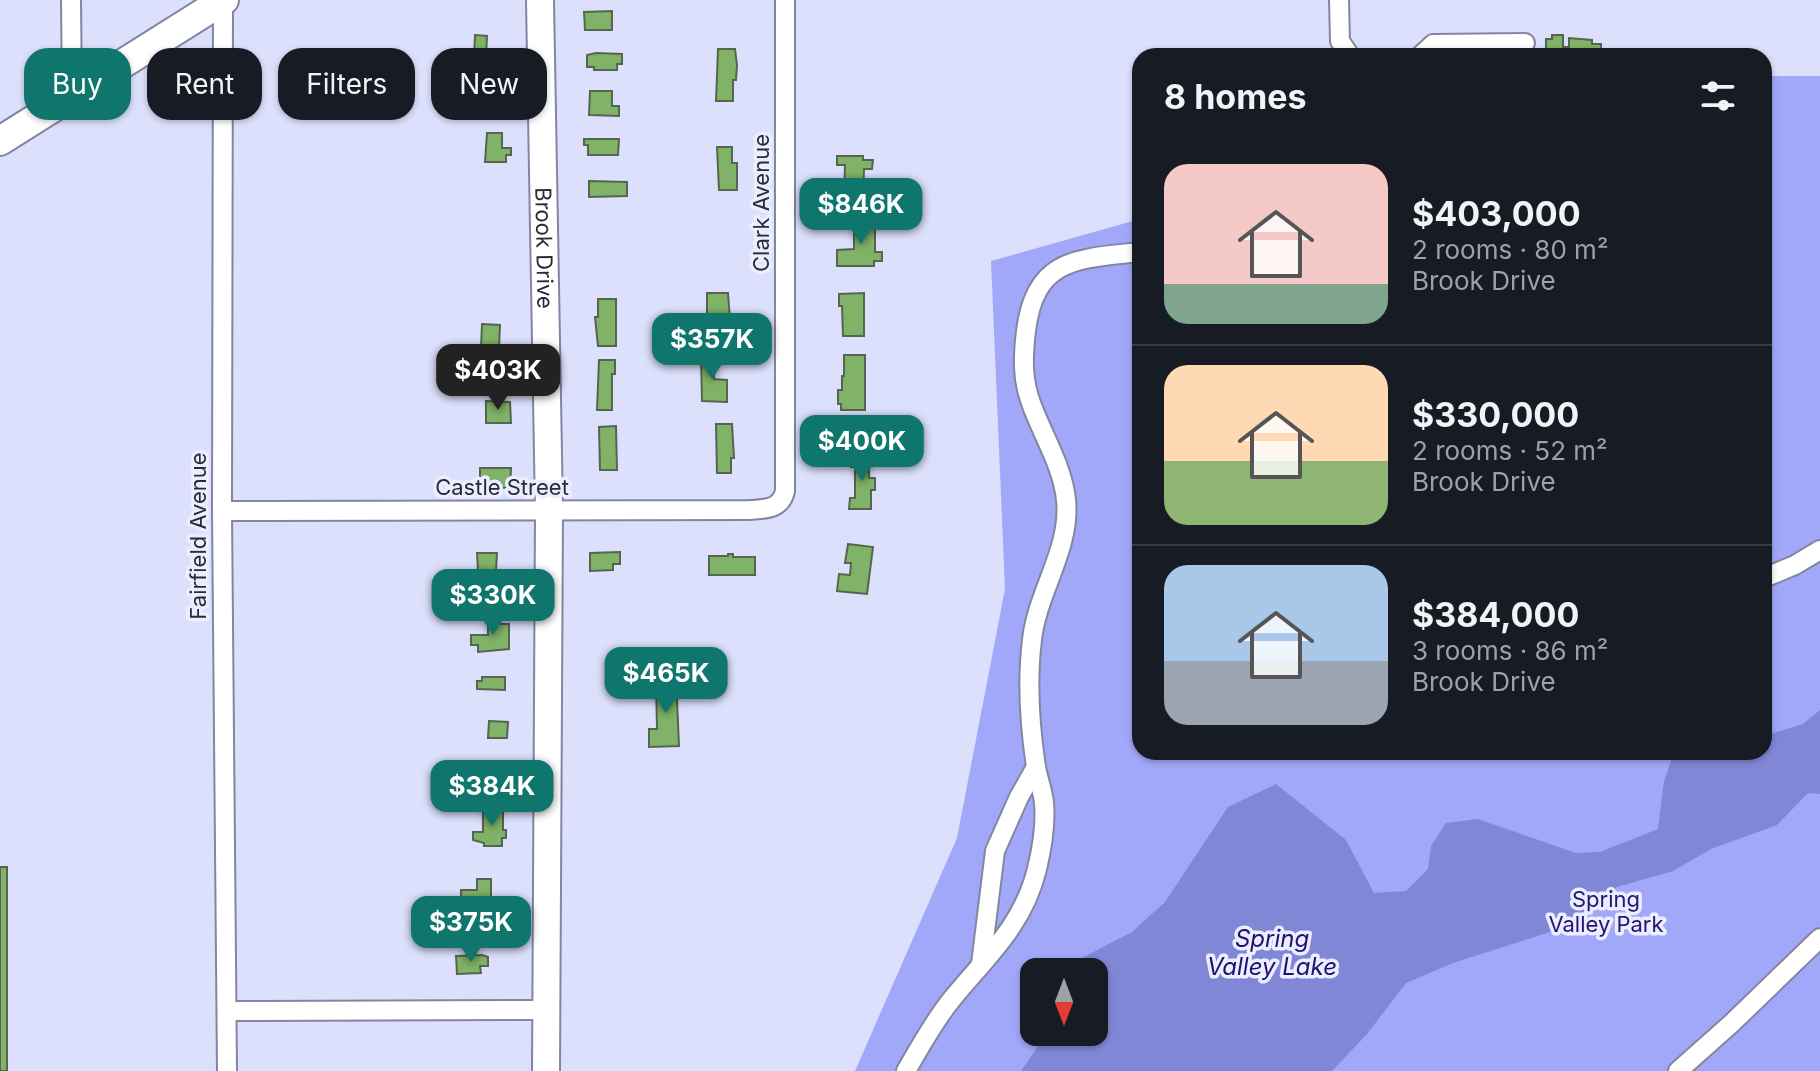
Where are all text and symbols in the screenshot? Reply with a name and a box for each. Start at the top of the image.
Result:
chip: Buy [24,48,131,120]
chip: Rent [147,48,262,120]
chip: Filters [278,48,415,120]
chip: New [431,48,547,120]
icon: filters [1696,74,1740,118]
text: 8 homes [1164,76,1307,117]
street label: Clark Avenue [748,134,774,272]
pin: $846K [805,178,917,246]
street label: Brook Drive [530,187,558,309]
text: $846K [817,188,905,219]
text: $403,000 [1412,193,1581,234]
icon: home [1228,196,1324,292]
text: 2 rooms · 80 m² [1412,234,1608,265]
text: Brook Drive [1412,265,1556,296]
pin: $357K [656,313,768,381]
text: $357K [670,323,754,354]
pin: $403K [442,344,554,412]
text: $403K [454,354,542,385]
text: $330,000 [1412,394,1579,435]
icon: home [1228,397,1324,493]
pin: $400K [806,415,918,483]
text: $400K [818,425,906,456]
text: 2 rooms · 52 m² [1412,435,1608,466]
street label: Fairfield Avenue [185,452,211,620]
text: Brook Drive [1412,466,1556,497]
street label: Castle Street [435,474,569,500]
pin: $330K [437,569,549,637]
text: $330K [450,579,536,610]
text: $384,000 [1412,594,1579,635]
icon: home [1228,597,1324,693]
text: 3 rooms · 86 m² [1412,635,1608,666]
pin: $465K [610,647,722,715]
text: $465K [623,657,709,688]
text: Brook Drive [1412,666,1556,697]
pin: $384K [436,760,548,828]
text: $384K [448,770,536,801]
park label: Spring Valley Park [1548,886,1664,937]
pin: $375K [415,896,527,964]
text: $375K [429,906,513,937]
water label: Spring Valley Lake [1207,924,1337,981]
north arrow [1020,958,1108,1046]
map controls [1020,958,1108,1046]

